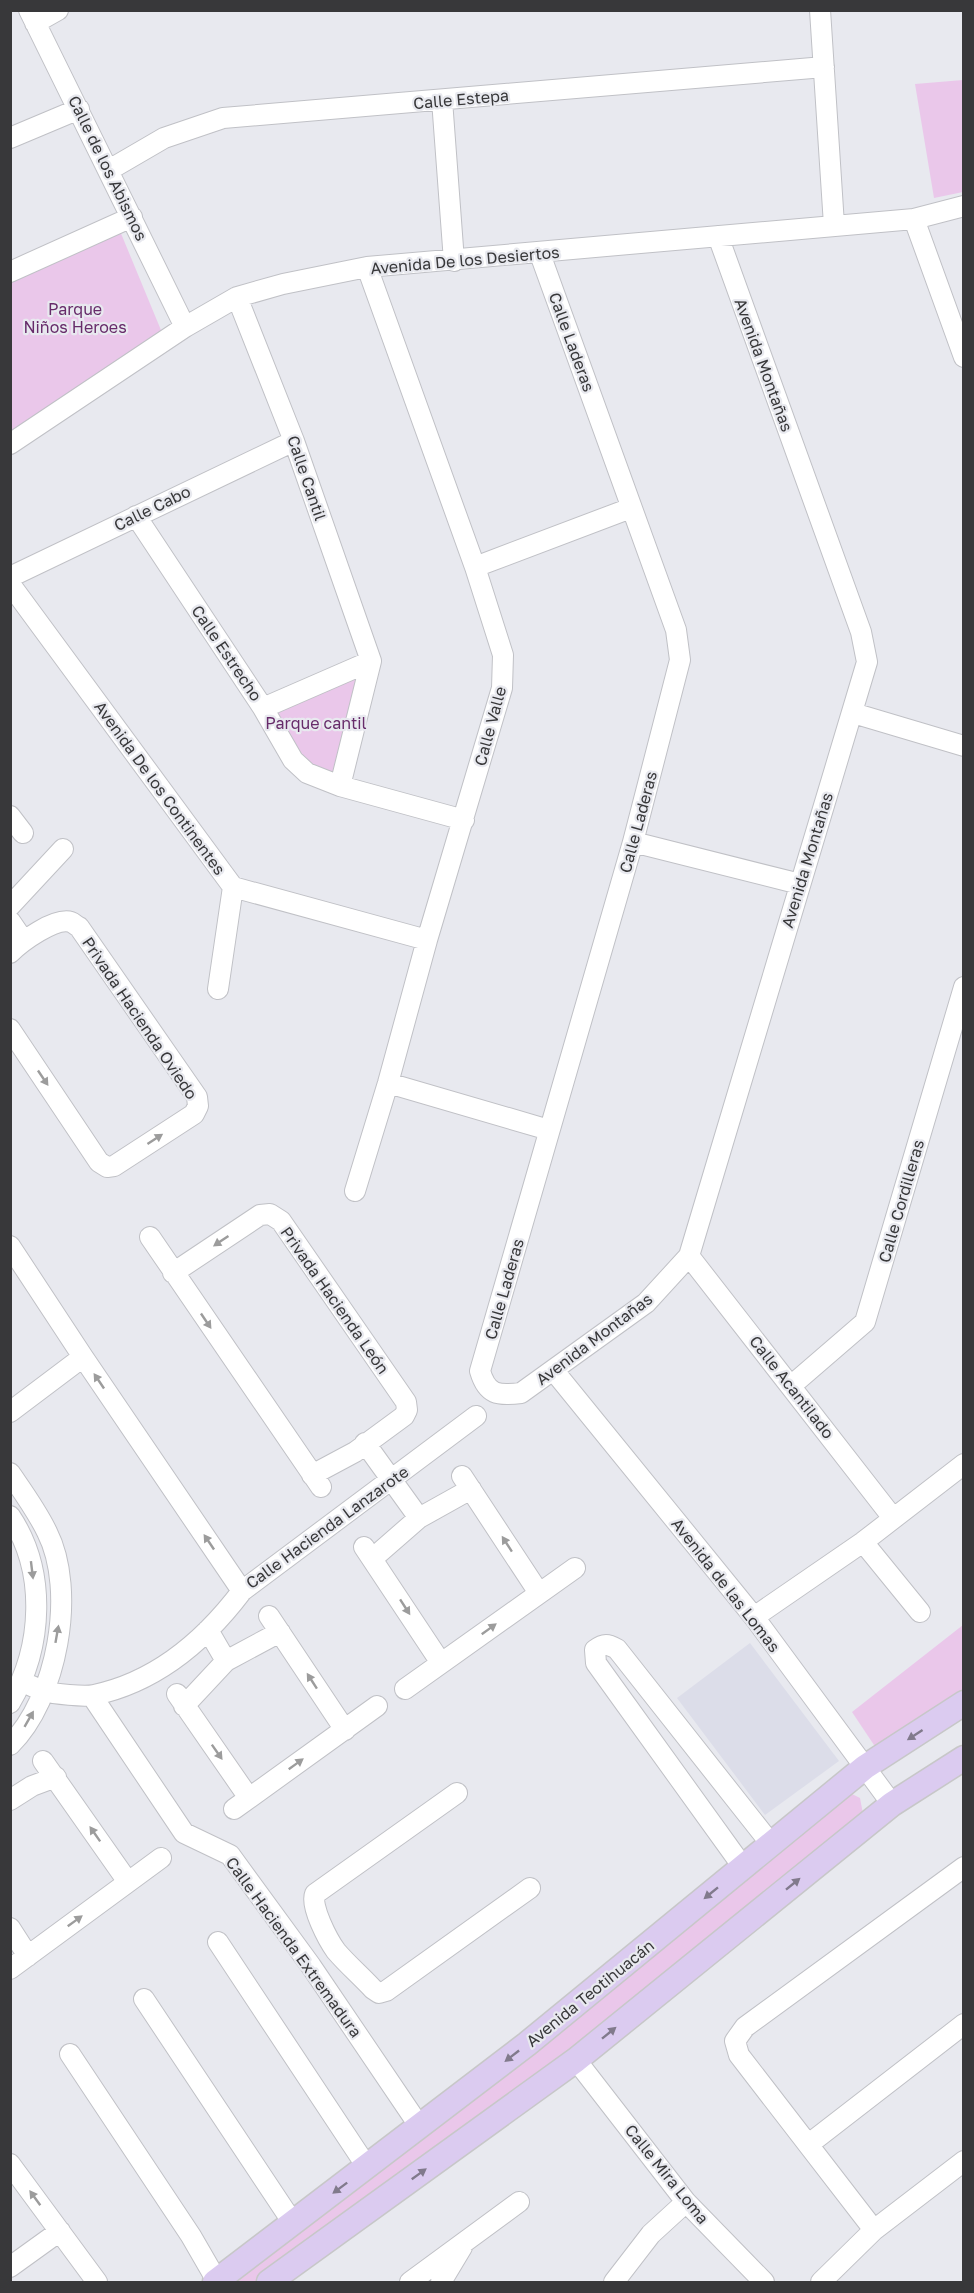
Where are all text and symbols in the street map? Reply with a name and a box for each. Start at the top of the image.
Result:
street label: Calle Estepa [412,85,510,113]
street label: Calle de los Abismos [64,92,152,244]
street label: Avenida De los Desiertos [370,242,560,278]
street label: Calle Laderas [545,290,599,394]
street label: Avenida Montañas [731,296,797,434]
park label: Parque Niños Heroes [23,299,127,337]
street label: Calle Cantil [283,433,331,523]
street label: Calle Cabo [110,481,194,535]
street label: Calle Estrecho [188,601,266,705]
street label: Calle Valle [470,684,510,768]
street label: Avenida De los Continentes [90,697,230,879]
park label: Parque cantil [265,713,367,733]
street label: Calle Laderas [615,769,661,875]
street label: Avenida Montañas [777,790,837,930]
street label: Privada Hacienda Oviedo [78,933,202,1103]
one-way arrow [37,1070,48,1086]
one-way arrow [146,1134,163,1145]
street label: Calle Cordilleras [874,1137,928,1265]
street label: Privada Hacienda León [277,1222,393,1378]
one-way arrow [213,1235,229,1246]
street label: Calle Laderas [480,1236,528,1342]
street label: Avenida Montañas [532,1289,656,1389]
one-way arrow [200,1312,212,1328]
street label: Calle Acantilado [745,1331,839,1443]
one-way arrow [94,1373,105,1389]
street label: Calle Hacienda Lanzarote [242,1461,412,1593]
street label: Avenida de las Lomas [667,1514,785,1656]
one-way arrow [204,1534,215,1550]
one-way arrow [502,1536,513,1552]
one-way arrow [27,1561,37,1580]
one-way arrow [399,1599,410,1616]
one-way arrow [480,1623,496,1635]
one-way arrow [53,1625,62,1644]
one-way arrow [307,1673,318,1689]
one-way arrow [24,1710,34,1727]
one-way arrow [906,1729,923,1740]
one-way arrow [211,1744,223,1760]
one-way arrow [289,1759,304,1771]
one-way arrow [90,1826,101,1842]
street label: Calle Hacienda Extremadura [222,1853,366,2041]
one-way arrow [786,1879,801,1891]
one-way arrow [704,1886,719,1899]
one-way arrow [67,1915,83,1927]
street label: Avenida Teotihuacán [522,1935,658,2051]
one-way arrow [601,2027,617,2040]
one-way arrow [504,2050,519,2062]
street label: Calle Mira Loma [621,2120,713,2228]
one-way arrow [410,2168,426,2180]
one-way arrow [332,2181,348,2194]
one-way arrow [30,2190,42,2205]

